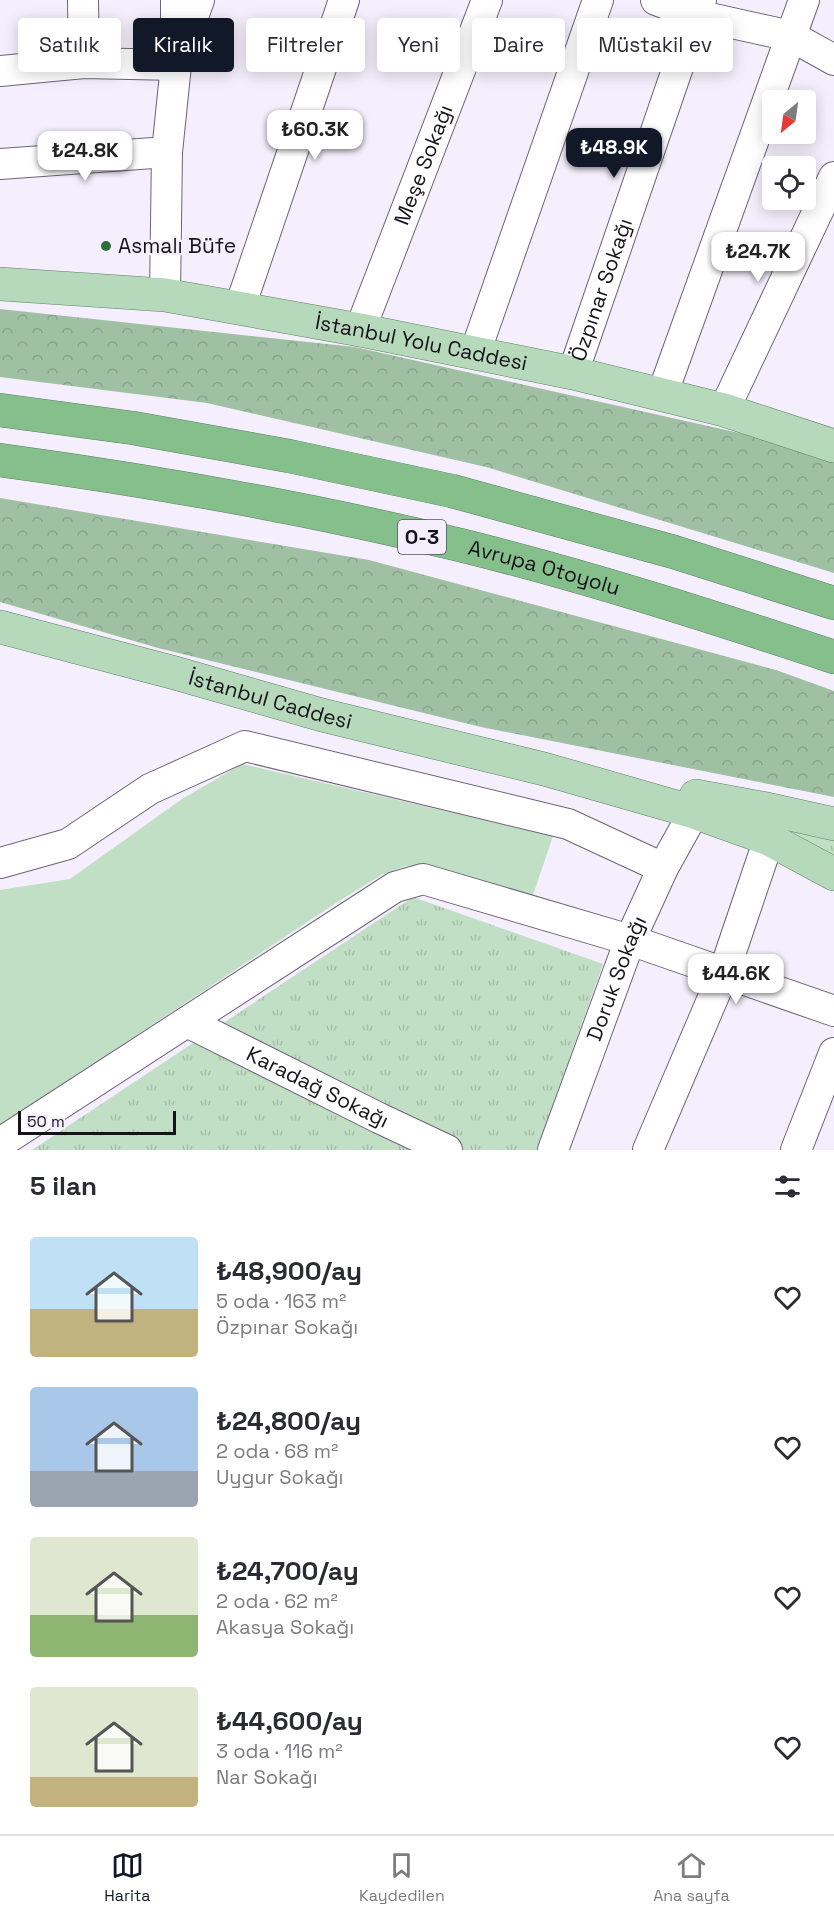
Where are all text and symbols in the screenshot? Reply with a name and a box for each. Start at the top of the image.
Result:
chip: Satılık [18,18,121,72]
chip: Kiralık [133,18,234,72]
chip: Filtreler [246,18,365,72]
chip: Yeni [377,18,460,72]
chip: Daire [472,18,565,72]
chip: Müstakil ev [577,18,733,72]
north arrow [762,90,816,144]
map controls [762,90,816,210]
street label: Meşe Sokağı [388,101,458,229]
pin: ₺60.3K [266,110,364,161]
text: ₺60.3K [281,116,349,142]
pin: ₺48.9K [565,128,663,179]
pin: ₺24.8K [36,131,134,182]
text: ₺48.9K [580,134,648,160]
text: ₺24.8K [51,137,119,163]
button: locate [762,156,816,210]
street label: Özpınar Sokağı [564,215,638,365]
place label: Asmalı Büfe [118,232,236,259]
pin: ₺24.7K [709,232,807,283]
text: ₺24.7K [725,238,791,264]
marker: Asmalı Büfe [99,239,113,253]
street label: İstanbul Yolu Caddesi [313,308,530,376]
road number: O-3 [398,520,446,554]
street label: Avrupa Otoyolu [465,534,623,601]
street label: İstanbul Caddesi [186,664,355,735]
street label: Doruk Sokağı [580,911,652,1045]
pin: ₺44.6K [687,954,785,1005]
text: ₺44.6K [702,960,770,986]
street label: Karadağ Sokağı [242,1040,393,1134]
scale bar [18,1108,176,1136]
text: 50 m [27,1111,65,1132]
text: 5 ilan [30,1169,97,1203]
icon: filters [771,1170,804,1203]
text: ₺48,900/ay [216,1254,362,1288]
icon: home [78,1261,150,1333]
icon: heart [771,1281,804,1314]
text: 5 oda · 163 m² [216,1288,346,1314]
text: Özpınar Sokağı [216,1314,358,1340]
text: ₺24,800/ay [216,1404,361,1438]
icon: home [78,1411,150,1483]
icon: heart [771,1431,804,1464]
text: 2 oda · 68 m² [216,1438,338,1464]
text: Uygur Sokağı [216,1464,343,1490]
text: ₺24,700/ay [216,1554,359,1588]
icon: home [78,1561,150,1633]
icon: heart [771,1581,804,1614]
text: 2 oda · 62 m² [216,1588,338,1614]
text: Akasya Sokağı [216,1614,354,1640]
text: ₺44,600/ay [216,1704,363,1738]
icon: home [78,1711,150,1783]
icon: heart [771,1731,804,1764]
text: 3 oda · 116 m² [216,1738,343,1764]
text: Nar Sokağı [216,1764,318,1790]
tab: Harita [104,1849,150,1906]
tab: Kaydedilen [359,1849,445,1906]
tab: Ana sayfa [653,1849,730,1906]

